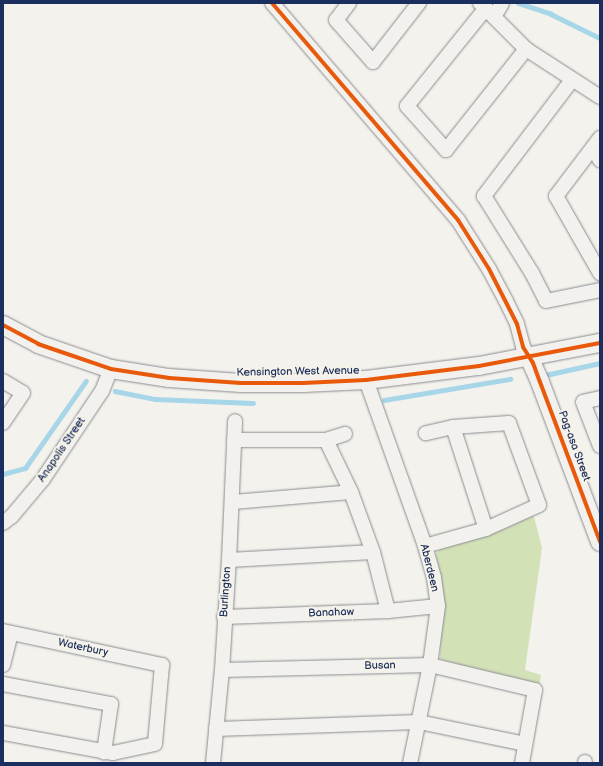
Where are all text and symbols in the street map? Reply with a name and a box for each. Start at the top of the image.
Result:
street label: Kensington West Avenue [236,364,360,380]
street label: Pag-asa Street [555,409,593,483]
street label: Anapolis Street [35,415,89,485]
street label: Aberdeen [417,543,441,593]
street label: Burlington [218,566,234,618]
street label: Banahaw [308,606,354,620]
street label: Waterbury [57,636,109,660]
street label: Busan [364,659,396,673]

